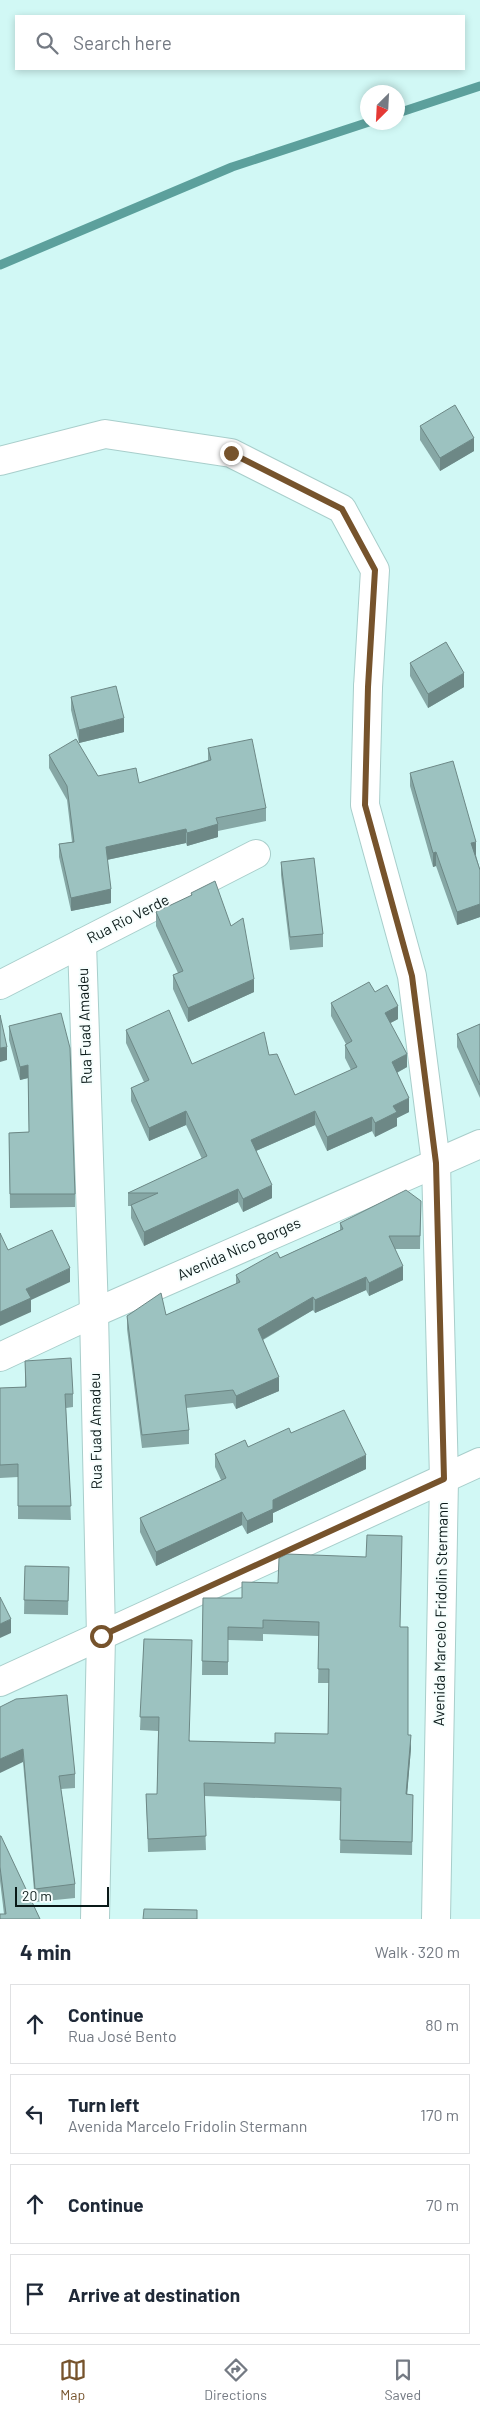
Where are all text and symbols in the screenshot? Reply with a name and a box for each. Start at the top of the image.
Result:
search box [15,15,465,70]
icon: search [33,29,61,57]
text: Search here [73,31,172,54]
north arrow [360,85,405,130]
route end [220,442,243,465]
street label: Rua Rio Verde [83,890,172,946]
street label: Rua Fuad Amadeu [73,968,95,1085]
street label: Avenida Nico Borges [174,1213,303,1283]
street label: Rua Fuad Amadeu [85,1373,105,1489]
street label: Avenida Marcelo Fridolin Stermann [429,1502,451,1726]
route start [90,1625,113,1648]
scale bar [15,1884,109,1907]
text: 20 m [22,1887,52,1904]
text: 4 min [20,1939,71,1964]
text: Walk · 320 m [375,1942,460,1961]
text: Continue [68,2003,144,2026]
icon: ahead [21,2010,49,2038]
text: 80 m [425,2015,459,2034]
text: Rua José Bento [68,2026,177,2045]
text: Turn left [68,2093,139,2116]
icon: left [21,2100,49,2128]
text: 170 m [420,2105,459,2124]
text: Avenida Marcelo Fridolin Stermann [68,2116,307,2135]
icon: ahead [21,2190,49,2218]
text: Continue [68,2193,144,2216]
text: 70 m [426,2195,459,2214]
icon: arrive [21,2280,49,2308]
text: Arrive at destination [68,2283,240,2306]
tab: Map [59,2356,87,2403]
tab: Directions [204,2356,267,2403]
tab: Saved [384,2356,421,2403]

